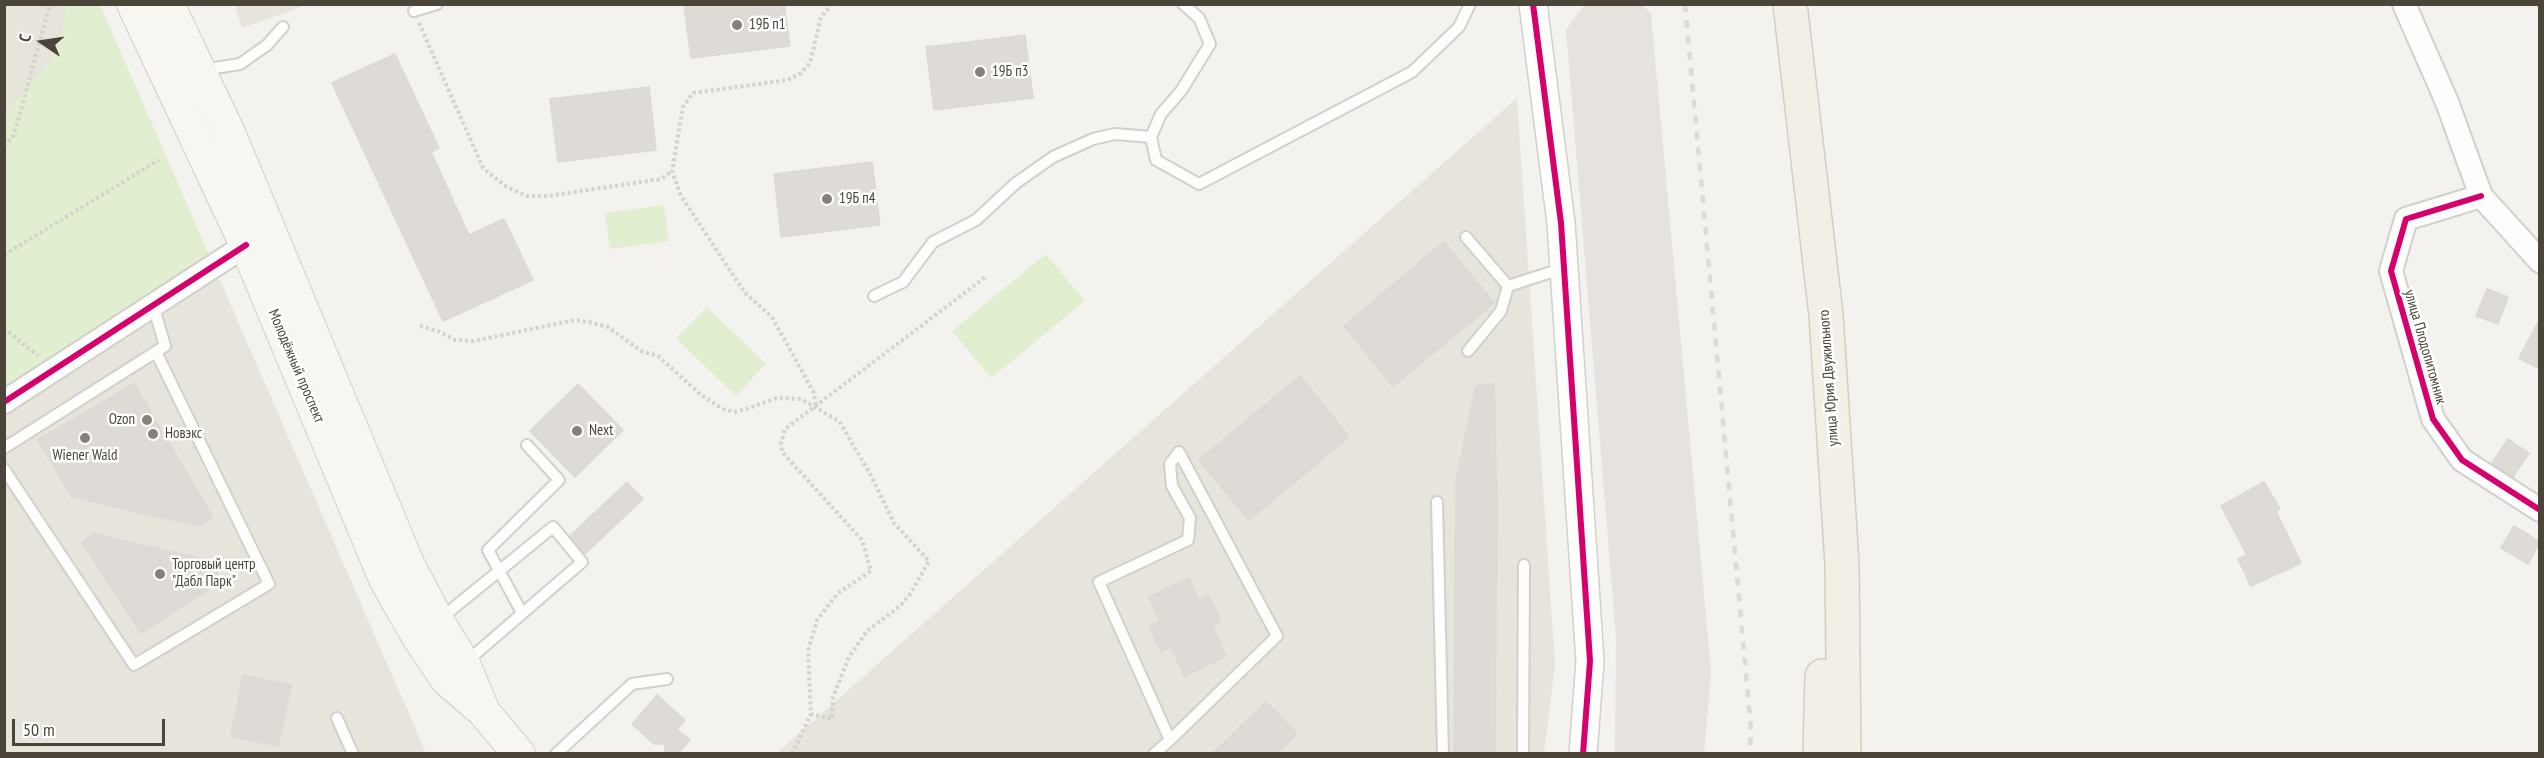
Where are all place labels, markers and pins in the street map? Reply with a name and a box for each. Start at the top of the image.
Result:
place label: 19Б п1 [749,16,786,34]
marker: 19Б п1 [730,18,744,32]
place label: 19Б п3 [992,63,1029,81]
marker: 19Б п3 [973,65,987,79]
place label: 19Б п4 [839,190,876,208]
marker: 19Б п4 [820,192,834,206]
place label: Ozon [109,411,135,429]
marker: Ozon [140,413,154,427]
place label: Next [589,422,613,440]
marker: Next [570,424,584,438]
place label: Новэкс [165,425,202,443]
marker: Новэкс [146,427,160,441]
marker: Wiener Wald [78,431,92,445]
place label: Wiener Wald [52,447,118,465]
place label: Торговый центр "Дабл Парк" [172,556,255,591]
marker: Торговый центр "Дабл Парк" [153,567,167,581]

